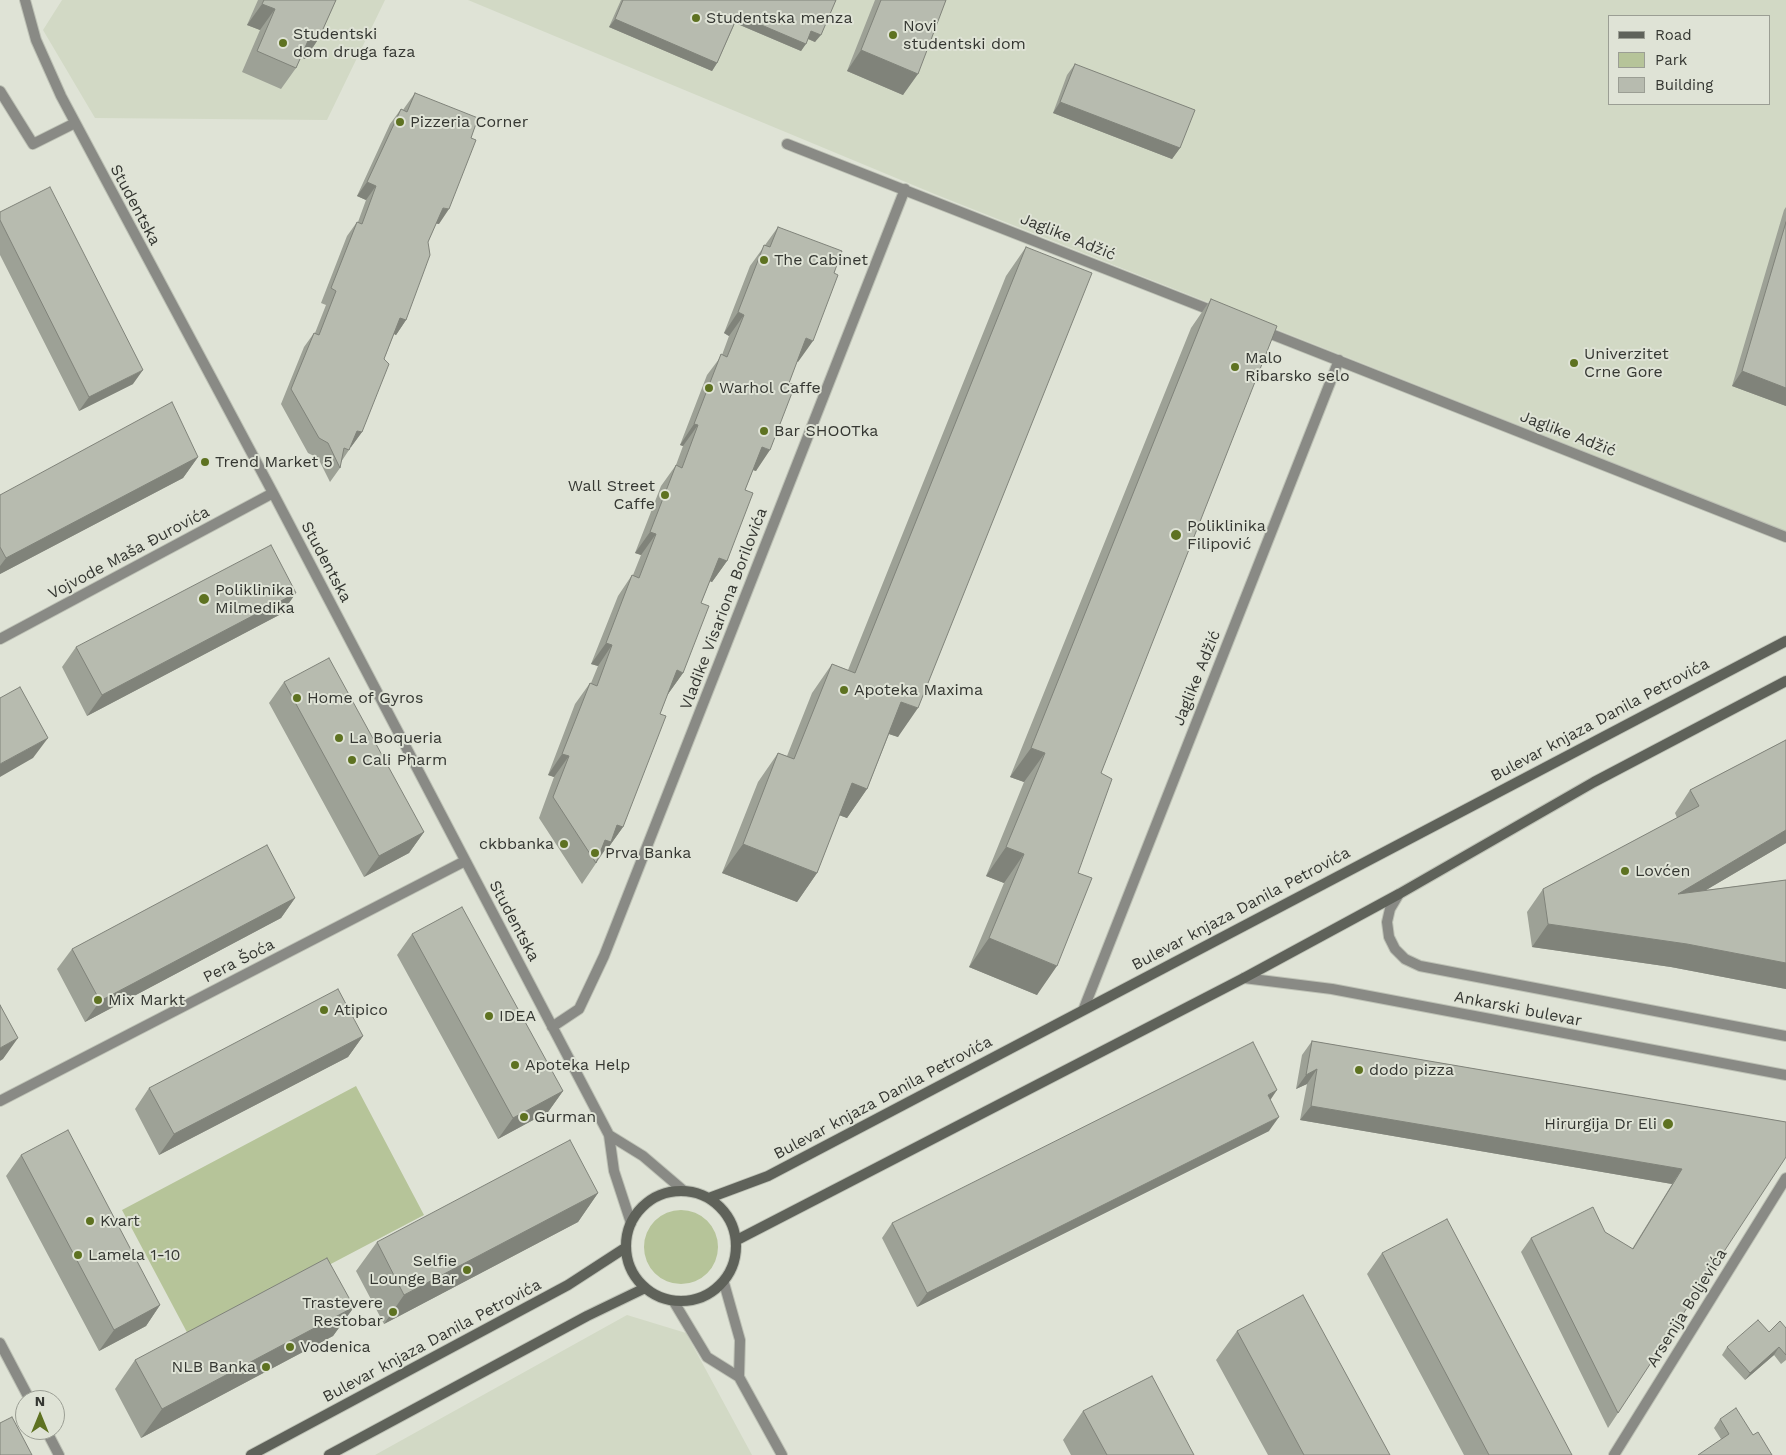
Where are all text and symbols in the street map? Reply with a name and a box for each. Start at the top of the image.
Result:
place label: Studentska menza [706,8,852,28]
marker: Studentska menza [690,12,702,24]
legend [1608,15,1771,105]
place label: Novi studentski dom [903,16,1026,54]
place label: Studentski dom druga faza [293,24,415,62]
text: Road [1655,26,1692,44]
marker: Novi studentski dom [887,29,899,41]
marker: Studentski dom druga faza [277,37,289,49]
text: Park [1655,51,1687,69]
text: Building [1655,76,1713,94]
place label: Pizzeria Corner [410,112,528,132]
marker: Pizzeria Corner [394,116,406,128]
street label: Studentska [106,161,164,249]
street label: Jaglike Adžić [1018,209,1118,265]
place label: The Cabinet [774,250,868,270]
marker: The Cabinet [758,254,770,266]
place label: Univerzitet Crne Gore [1584,344,1669,382]
place label: Malo Ribarsko selo [1245,348,1350,386]
marker: Univerzitet Crne Gore [1568,357,1580,369]
marker: Malo Ribarsko selo [1229,361,1241,373]
place label: Warhol Caffe [719,378,821,398]
marker: Warhol Caffe [703,382,715,394]
street label: Jaglike Adžić [1517,407,1619,461]
place label: Bar SHOOTka [774,421,878,441]
marker: Bar SHOOTka [758,425,770,437]
place label: Trend Market 5 [215,452,333,472]
marker: Trend Market 5 [199,456,211,468]
place label: Wall Street Caffe [568,476,655,514]
marker: Wall Street Caffe [659,489,671,501]
street label: Vojvode Maša Đurovića [45,502,213,604]
street label: Vladike Visariona Borilovića [677,505,771,713]
place label: Poliklinika Filipović [1187,516,1266,554]
street label: Studentska [297,518,355,606]
marker: Poliklinika Filipović [1169,528,1183,542]
place label: Poliklinika Milmedika [215,580,295,618]
marker: Poliklinika Milmedika [197,592,211,606]
street label: Jaglike Adžić [1169,628,1225,728]
street label: Bulevar knjaza Danila Petrovića [1487,654,1713,786]
place label: Apoteka Maxima [854,680,983,700]
marker: Apoteka Maxima [838,684,850,696]
place label: Home of Gyros [307,688,423,708]
marker: Home of Gyros [291,692,303,704]
place label: La Boqueria [349,728,442,748]
marker: La Boqueria [333,732,345,744]
place label: Cali Pharm [362,750,447,770]
marker: Cali Pharm [346,754,358,766]
place label: ckbbanka [479,834,554,854]
marker: ckbbanka [558,838,570,850]
place label: Prva Banka [605,843,691,863]
street label: Bulevar knjaza Danila Petrovića [1128,843,1354,975]
marker: Prva Banka [589,847,601,859]
place label: Lovćen [1635,861,1690,881]
marker: Lovćen [1619,865,1631,877]
street label: Studentska [485,877,543,965]
street label: Pera Šoća [200,935,278,987]
street label: Ankarski bulevar [1453,987,1583,1031]
place label: Mix Markt [108,990,185,1010]
marker: Mix Markt [92,994,104,1006]
place label: Atipico [334,1000,388,1020]
marker: Atipico [318,1004,330,1016]
place label: IDEA [499,1006,536,1026]
marker: IDEA [483,1010,495,1022]
street label: Bulevar knjaza Danila Petrovića [770,1032,996,1164]
place label: Apoteka Help [525,1055,630,1075]
marker: Apoteka Help [509,1059,521,1071]
place label: dodo pizza [1369,1060,1454,1080]
marker: dodo pizza [1353,1064,1365,1076]
place label: Gurman [534,1107,596,1127]
marker: Gurman [518,1111,530,1123]
place label: Hirurgija Dr Eli [1544,1114,1657,1134]
marker: Hirurgija Dr Eli [1661,1117,1675,1131]
place label: Kvart [100,1211,140,1231]
marker: Kvart [84,1215,96,1227]
place label: Lamela 1-10 [88,1245,180,1265]
street label: Arsenija Boljevića [1643,1245,1731,1371]
marker: Lamela 1-10 [72,1249,84,1261]
place label: Selfie Lounge Bar [369,1251,457,1289]
marker: Selfie Lounge Bar [461,1264,473,1276]
street label: Bulevar knjaza Danila Petrovića [319,1275,545,1407]
place label: Trastevere Restobar [302,1293,383,1331]
marker: Trastevere Restobar [387,1306,399,1318]
place label: Vodenica [300,1337,371,1357]
marker: Vodenica [284,1341,296,1353]
place label: NLB Banka [171,1357,256,1377]
marker: NLB Banka [260,1361,272,1373]
north arrow [15,1390,65,1440]
text: N [35,1393,45,1409]

